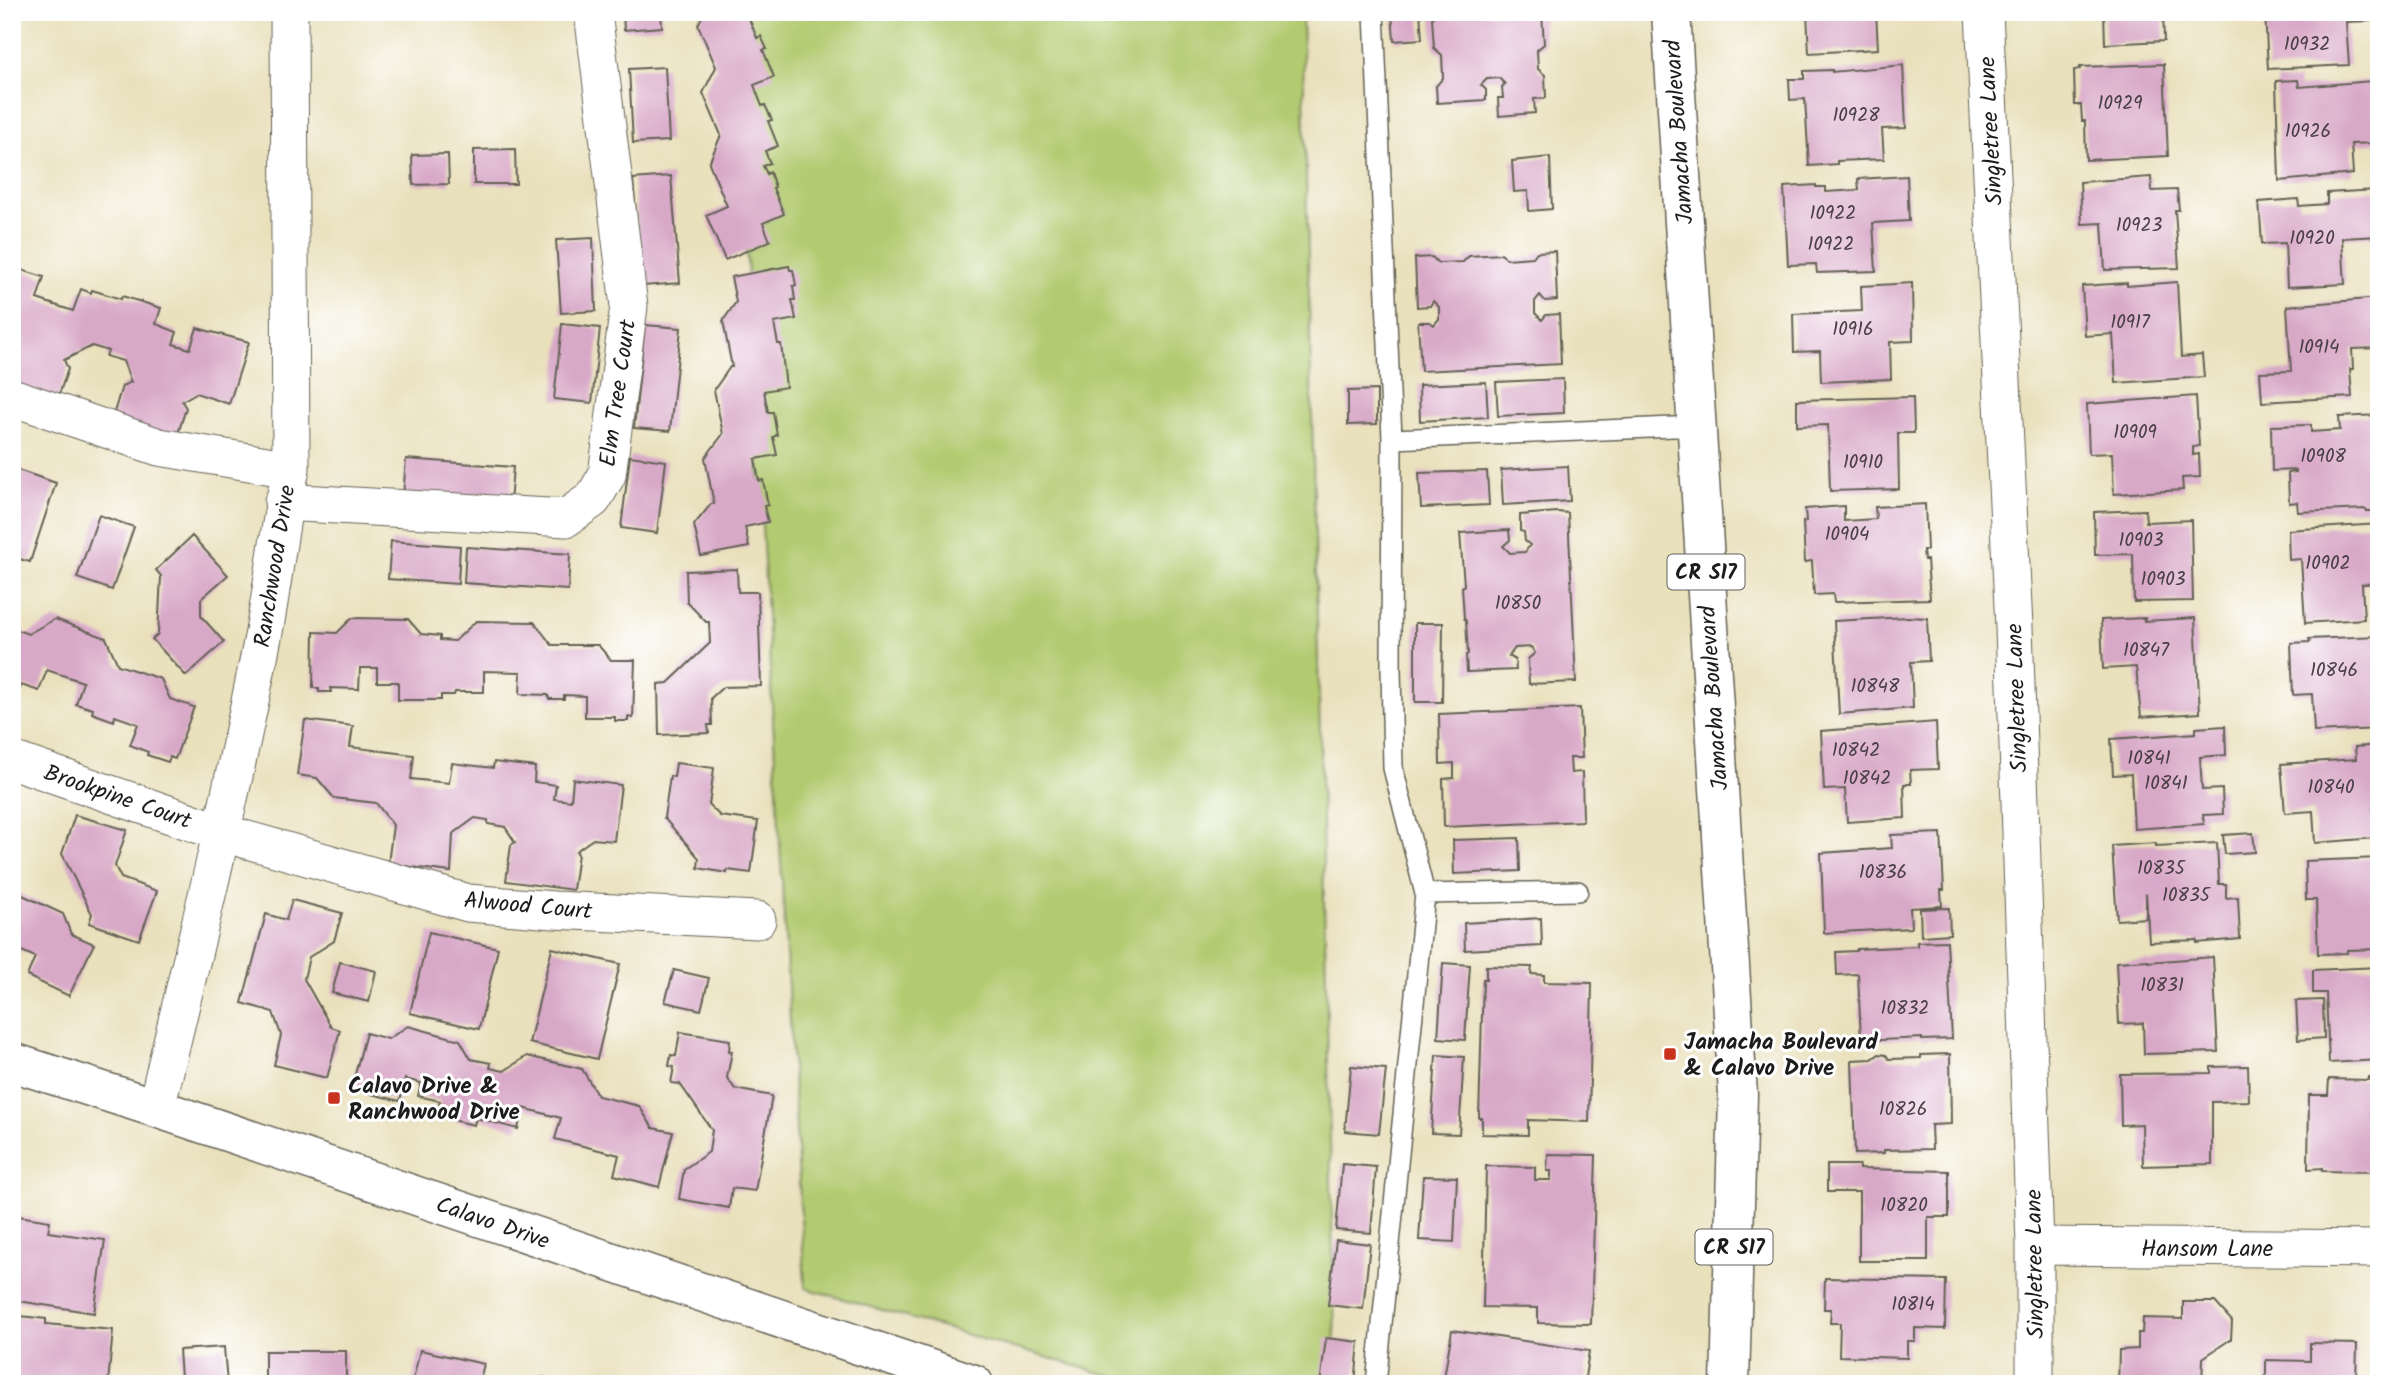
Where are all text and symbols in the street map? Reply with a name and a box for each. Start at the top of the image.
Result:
house number: 10932 [2284,30,2330,60]
street label: Jamacha Boulevard [1656,38,1704,225]
street label: Singletree Lane [1970,55,2014,206]
house number: 10929 [2097,89,2143,119]
house number: 10928 [1832,101,1880,131]
house number: 10926 [2285,117,2331,147]
house number: 10922 [1810,199,1856,229]
house number: 10923 [2116,211,2162,241]
house number: 10920 [2289,224,2335,254]
house number: 10922 [1808,230,1854,260]
house number: 10917 [2110,308,2151,338]
house number: 10916 [1832,315,1874,345]
street label: Elm Tree Court [591,316,647,469]
house number: 10914 [2298,333,2340,363]
house number: 10909 [2113,418,2157,448]
house number: 10908 [2300,442,2346,472]
house number: 10910 [1843,448,1883,478]
street label: Ranchwood Drive [245,482,307,650]
house number: 10904 [1825,520,1869,550]
house number: 10903 [2118,526,2164,556]
house number: 10902 [2305,549,2351,579]
road number: CR S17 [1668,554,1744,590]
house number: 10903 [2140,565,2186,595]
house number: 10850 [1495,589,1541,619]
street label: Jamacha Boulevard [1691,604,1739,791]
street label: Singletree Lane [1997,623,2039,773]
house number: 10847 [2123,636,2170,666]
house number: 10846 [2310,656,2358,686]
house number: 10848 [1851,672,1900,702]
house number: 10842 [1832,736,1880,766]
house number: 10841 [2127,744,2171,774]
street label: Brookpine Court [39,756,197,840]
house number: 10842 [1843,764,1891,794]
house number: 10841 [2144,769,2188,799]
house number: 10840 [2308,773,2354,803]
house number: 10835 [2137,854,2187,884]
house number: 10836 [1859,858,1907,888]
house number: 10835 [2162,881,2212,911]
street label: Alwood Court [462,883,594,931]
house number: 10831 [2140,971,2184,1001]
house number: 10832 [1881,994,1929,1024]
place label: Jamacha Boulevard & Calavo Drive [1684,1025,1878,1087]
marker: Jamacha Boulevard & Calavo Drive [1662,1046,1678,1062]
place label: Calavo Drive & Ranchwood Drive [348,1069,520,1131]
marker: Calavo Drive & Ranchwood Drive [326,1090,342,1106]
house number: 10826 [1879,1095,1927,1125]
street label: Calavo Drive [431,1188,554,1260]
street label: Singletree Lane [2017,1189,2055,1339]
house number: 10820 [1880,1191,1928,1221]
road number: CR S17 [1696,1230,1772,1264]
street label: Hansom Lane [2141,1232,2273,1268]
house number: 10814 [1891,1290,1935,1320]

